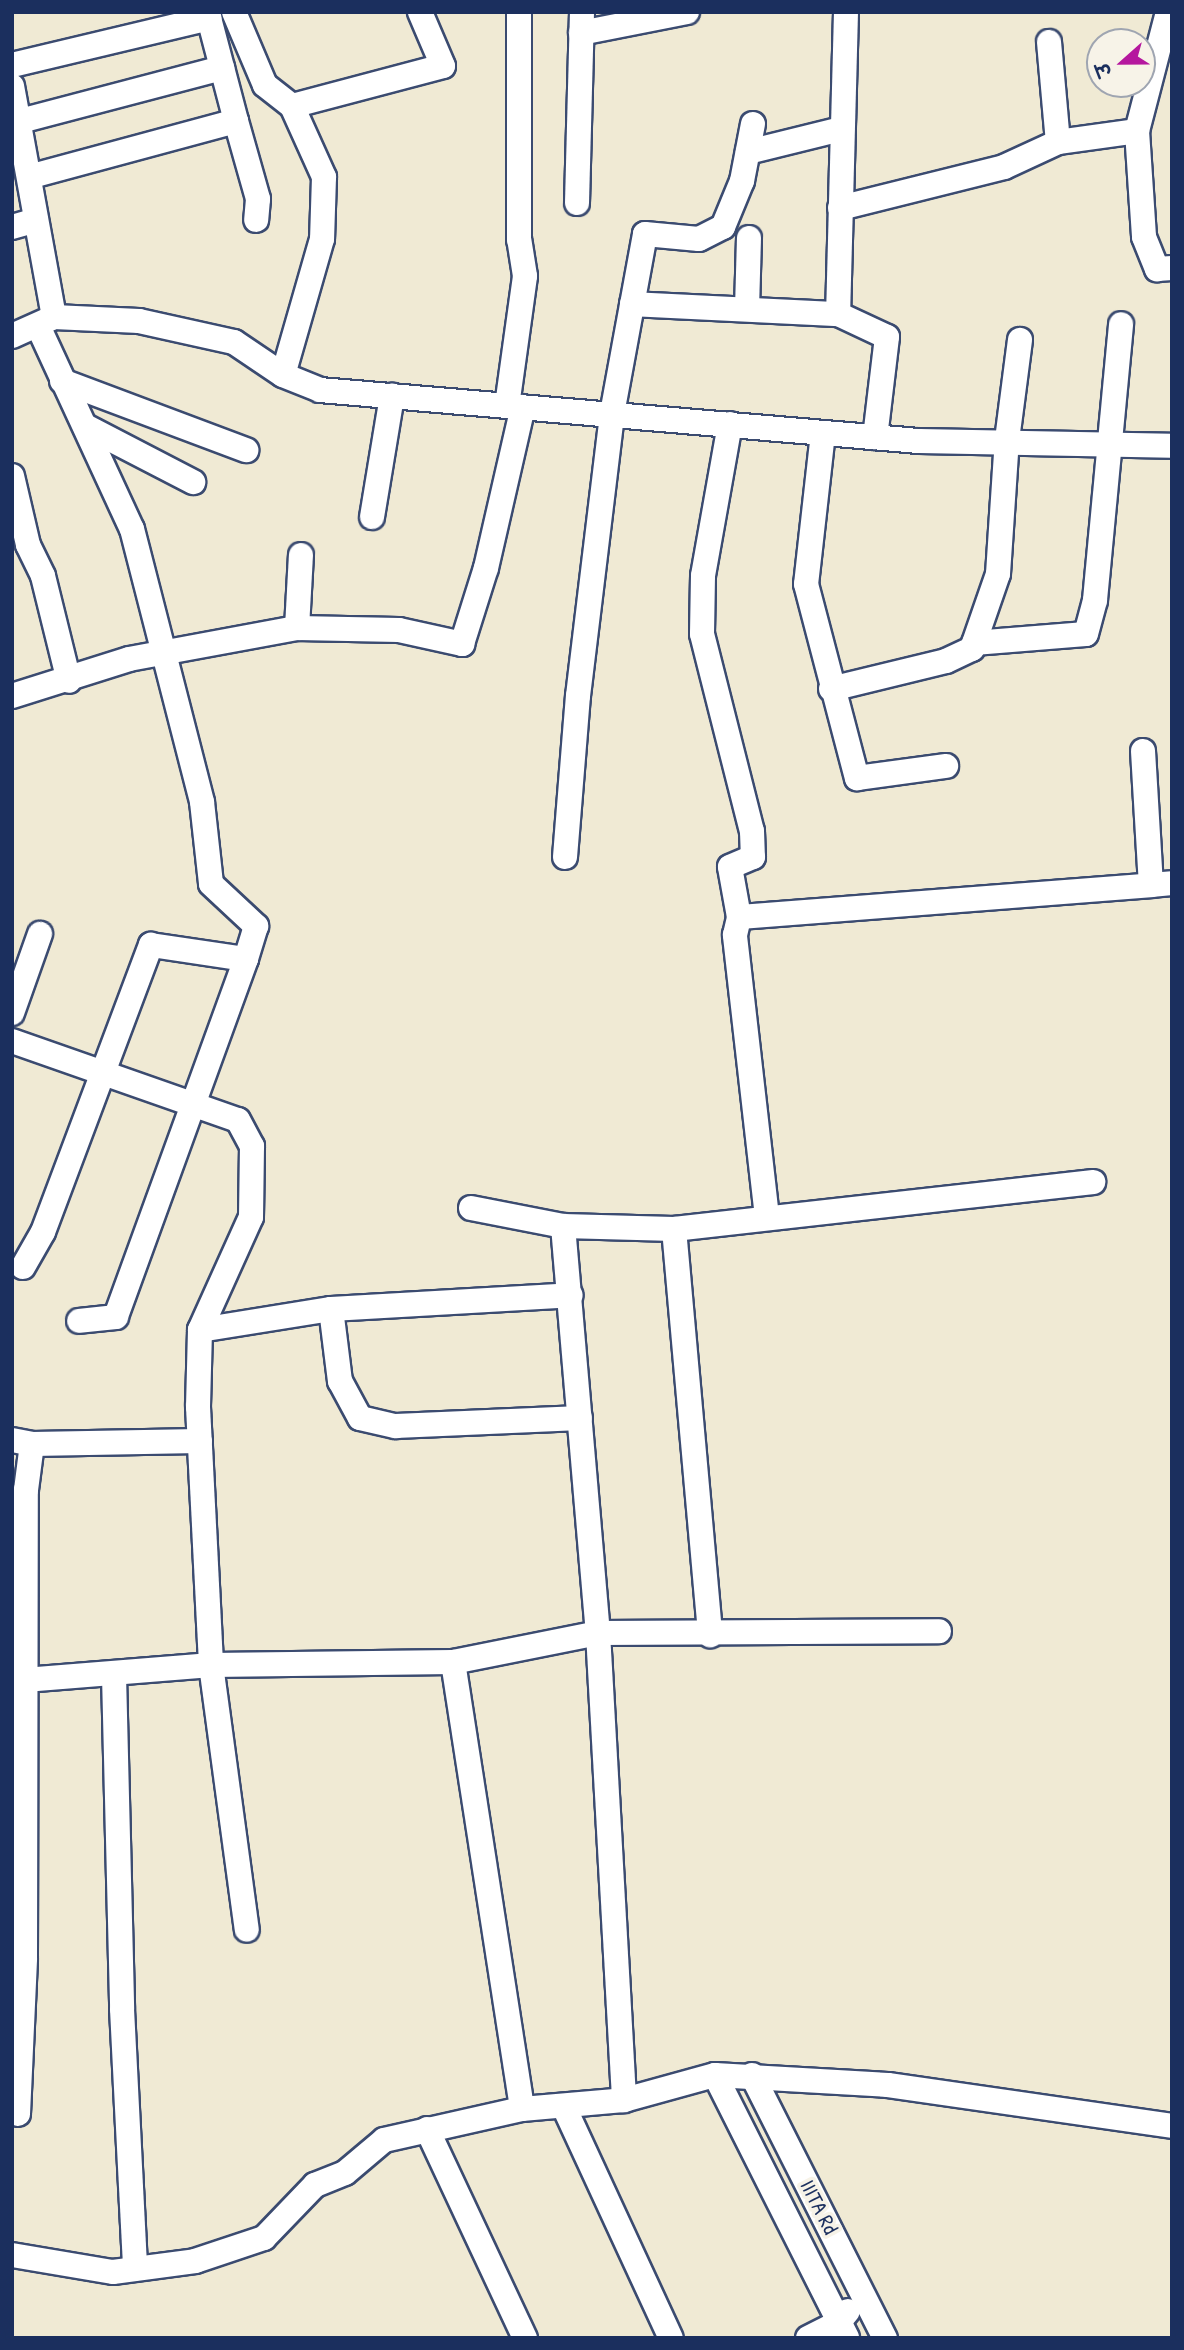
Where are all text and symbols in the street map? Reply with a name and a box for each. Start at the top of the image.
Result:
north arrow [1086,28,1156,98]
text: उ [1089,59,1118,80]
street label: IIITA Rd [795,2176,843,2238]

